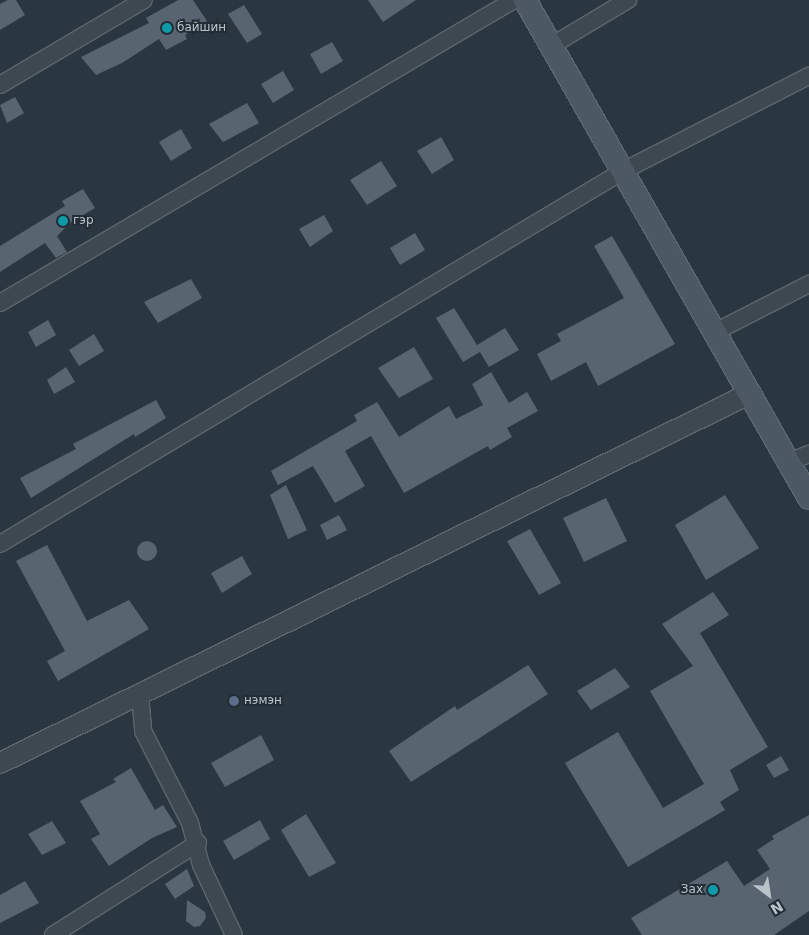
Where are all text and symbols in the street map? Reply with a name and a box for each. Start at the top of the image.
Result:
place label: байшин [177,21,226,35]
marker: байшин [161,22,173,34]
place label: гэр [73,214,94,228]
marker: гэр [57,215,69,227]
place label: нэмэн [244,694,282,708]
marker: нэмэн [228,695,240,707]
north arrow [744,870,794,920]
place label: Зах [681,883,703,897]
marker: Зах [707,884,719,896]
text: N [768,898,786,918]

